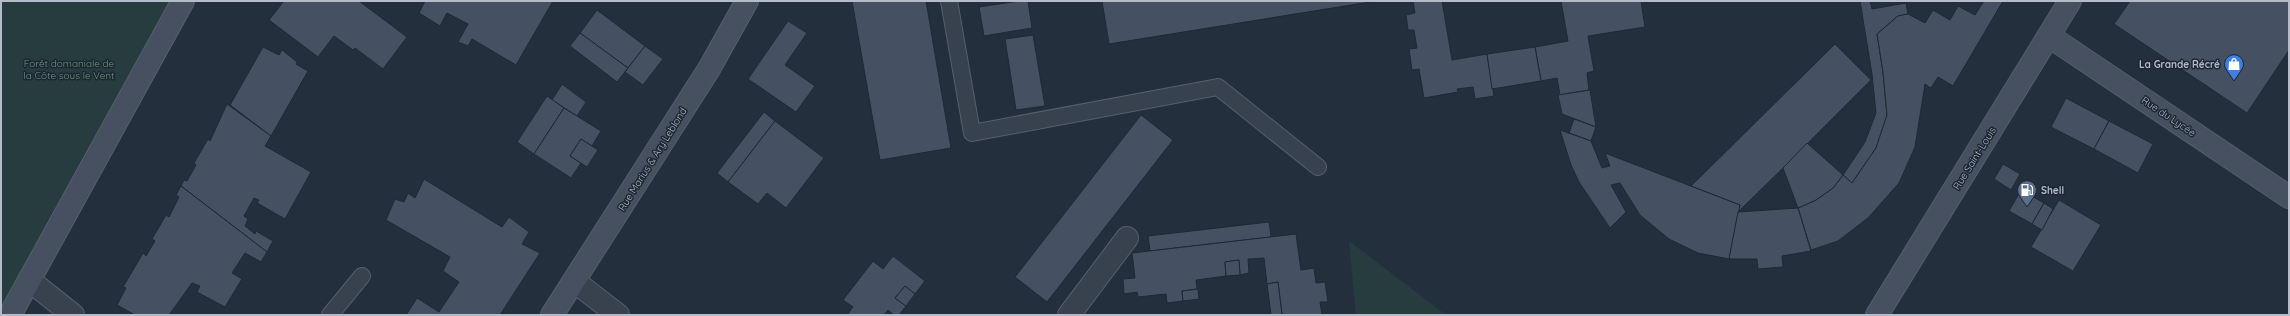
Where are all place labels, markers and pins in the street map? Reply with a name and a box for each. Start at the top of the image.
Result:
shop icon: La Grande Récré [2223,53,2245,81]
place label: La Grande Récré [2139,58,2220,71]
fuel station icon: Shell [2016,179,2038,207]
place label: Shell [2041,184,2064,197]

